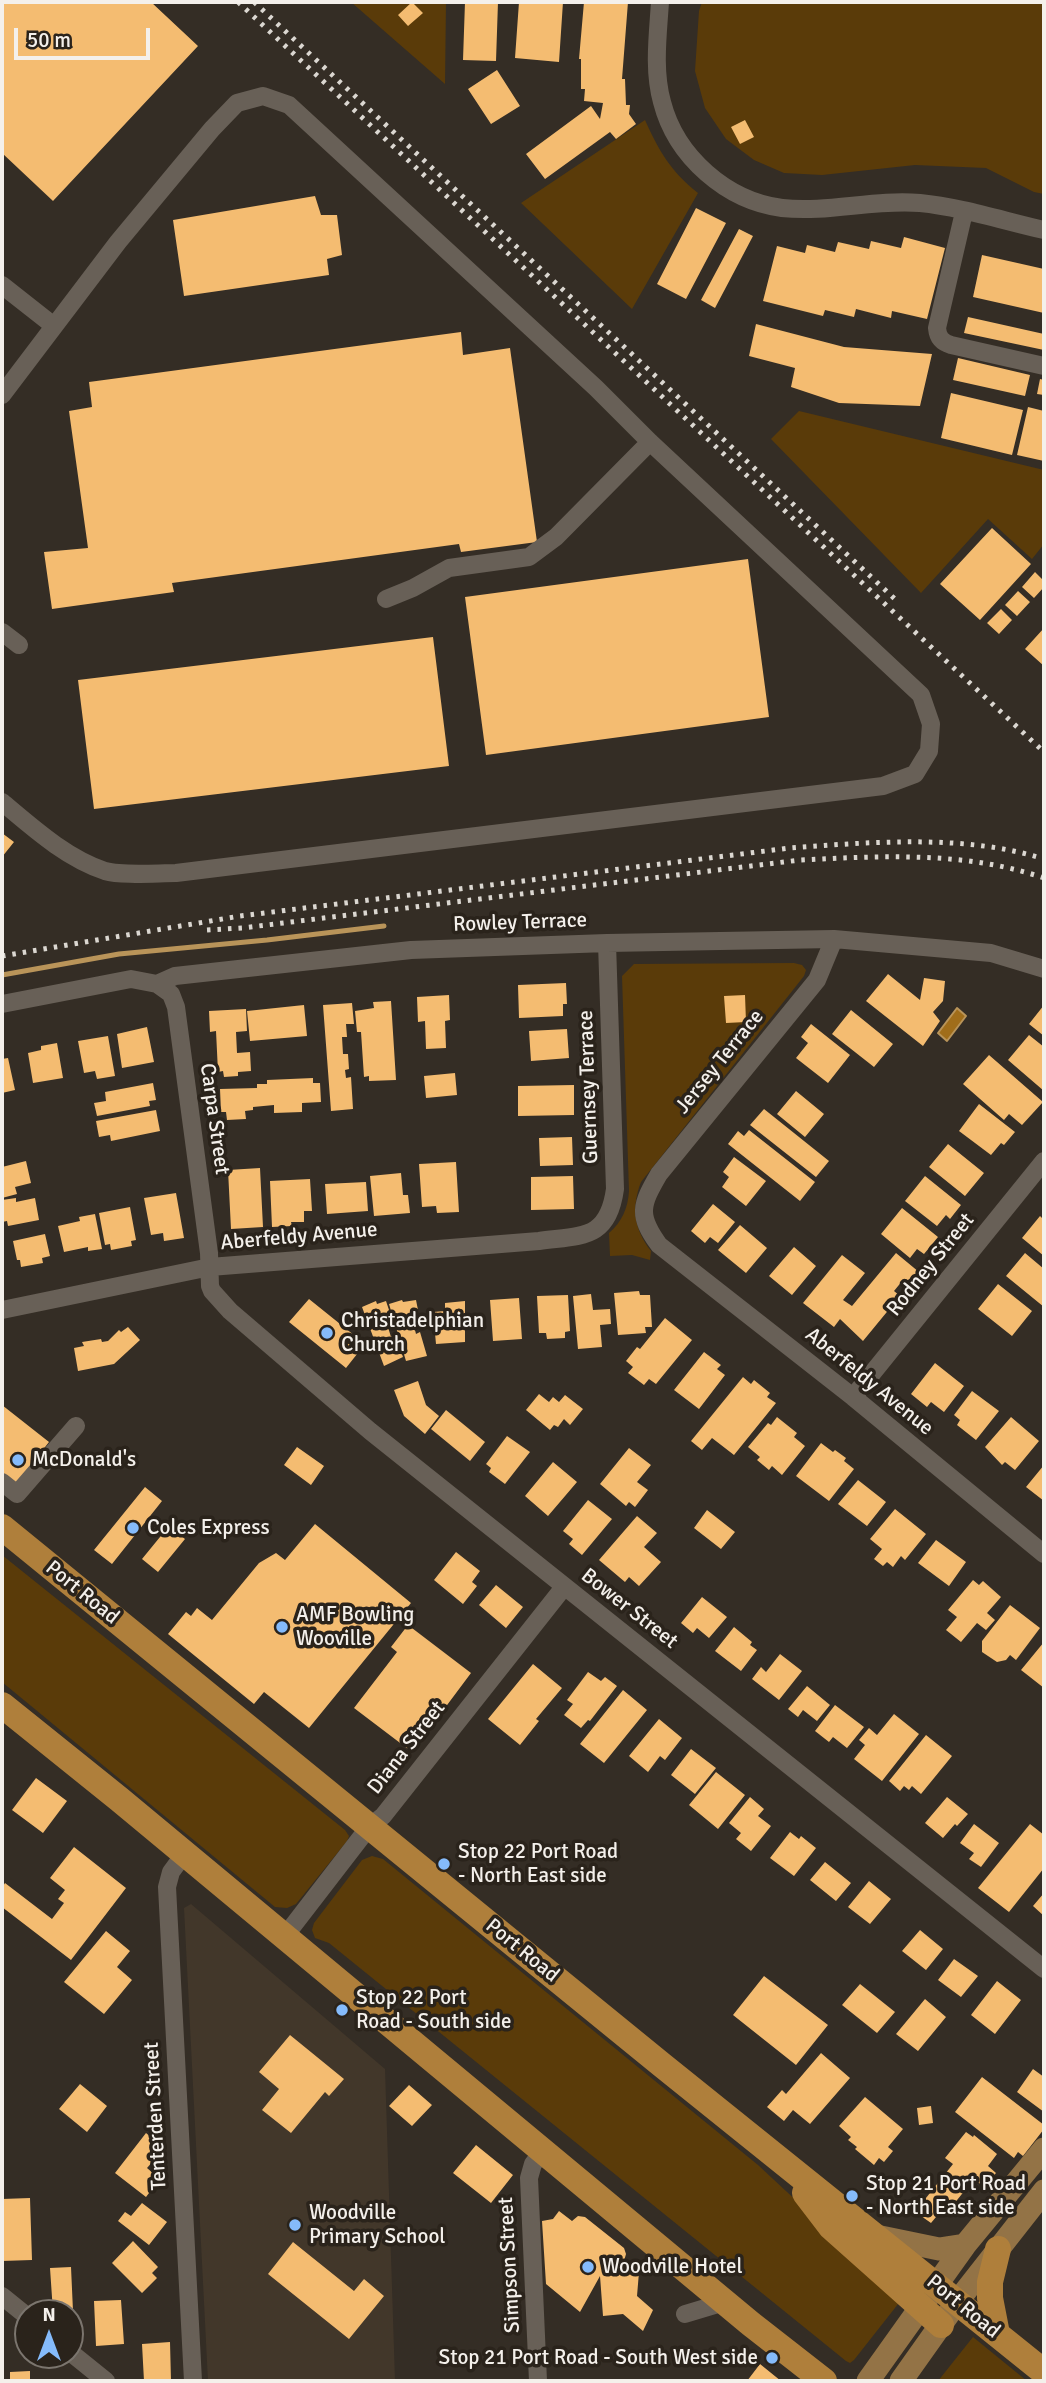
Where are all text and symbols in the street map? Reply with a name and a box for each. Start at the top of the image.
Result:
scale bar [18,14,154,58]
text: 50 m [27,27,71,53]
street label: Rowley Terrace [453,908,587,938]
street label: Jersey Terrace [670,1005,770,1119]
street label: Guernsey Terrace [574,1010,604,1164]
street label: Carpa Street [194,1062,234,1176]
street label: Rodney Street [882,1208,980,1322]
street label: Aberfeldy Avenue [219,1218,379,1256]
place label: Christadelphian Church [341,1308,484,1358]
street label: Aberfeldy Avenue [800,1323,938,1441]
marker: Christadelphian Church [319,1325,335,1341]
place label: McDonald's [32,1447,136,1473]
marker: McDonald's [10,1452,26,1468]
place label: Coles Express [147,1515,270,1541]
marker: Coles Express [125,1520,141,1536]
street label: Port Road [40,1556,124,1630]
street label: Bower Street [576,1563,682,1655]
place label: AMF Bowling Wooville [296,1602,414,1652]
marker: AMF Bowling Wooville [274,1619,290,1635]
street label: Diana Street [363,1696,451,1800]
place label: Stop 22 Port Road - North East side [458,1839,618,1889]
marker: Stop 22 Port Road - North East side [436,1856,452,1872]
street label: Port Road [480,1914,564,1988]
place label: Stop 22 Port Road - South side [356,1985,512,2035]
marker: Stop 22 Port Road - South side [334,2002,350,2018]
street label: Tenterden Street [140,2041,172,2191]
place label: Stop 21 Port Road - North East side [866,2171,1026,2221]
marker: Stop 21 Port Road - North East side [844,2188,860,2204]
street label: Simpson Street [494,2196,526,2334]
place label: Woodville Primary School [309,2200,445,2250]
marker: Woodville Primary School [287,2217,303,2233]
place label: Woodville Hotel [602,2254,743,2280]
marker: Woodville Hotel [580,2259,596,2275]
street label: Port Road [921,2270,1005,2344]
north arrow [14,2299,84,2369]
text: N [42,2303,56,2327]
place label: Stop 21 Port Road - South West side [439,2345,758,2371]
marker: Stop 21 Port Road - South West side [764,2350,780,2366]

